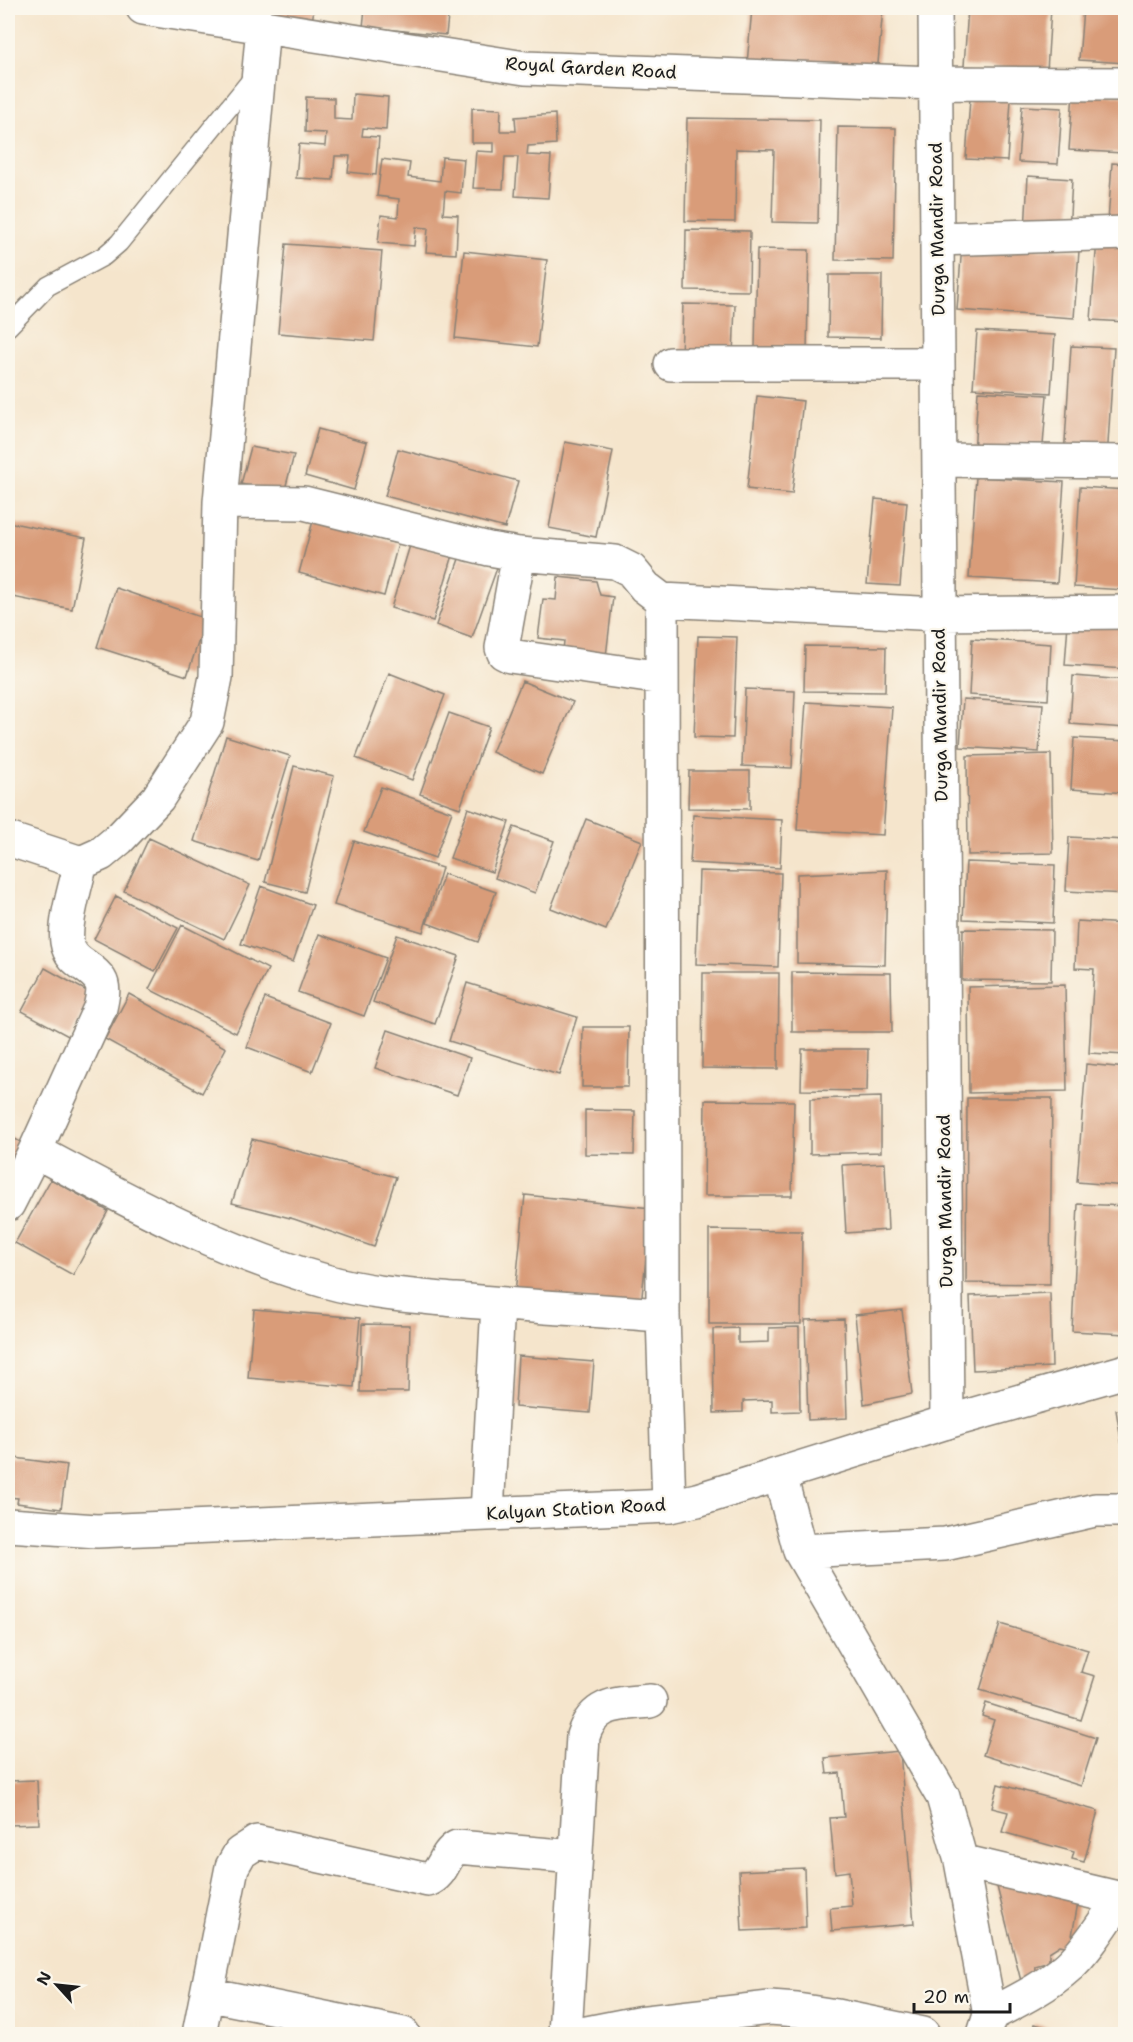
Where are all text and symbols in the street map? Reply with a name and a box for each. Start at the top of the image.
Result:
street label: Royal Garden Road [505,52,677,84]
street label: Durga Mandir Road [923,142,951,316]
street label: Durga Mandir Road [926,628,954,802]
street label: Durga Mandir Road [931,1114,959,1288]
street label: Kalyan Station Road [486,1492,666,1526]
north arrow [27,1955,87,2015]
text: N [32,1968,56,1989]
scale bar [914,1976,1010,2014]
text: 20 m [923,1985,969,2009]

